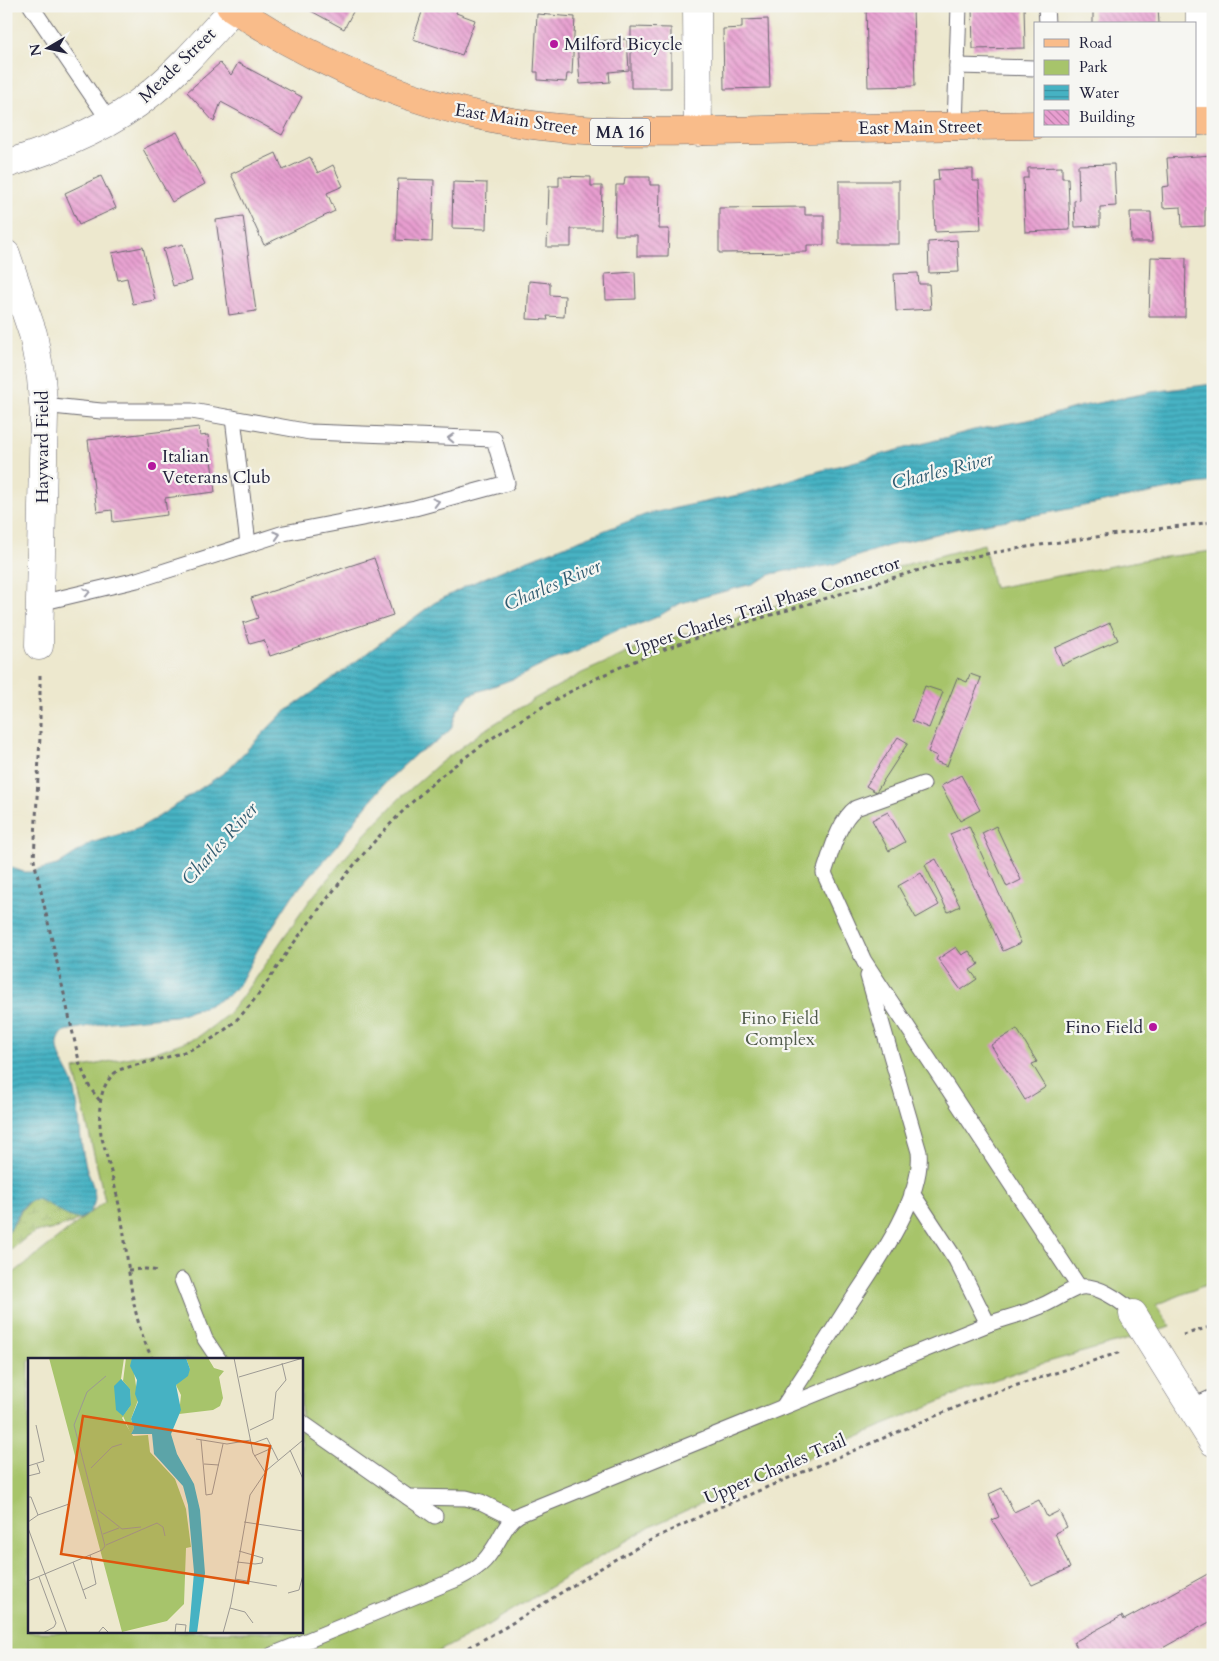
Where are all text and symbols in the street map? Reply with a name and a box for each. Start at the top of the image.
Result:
north arrow [22,22,72,72]
street label: Meade Street [133,22,222,109]
legend [1034,22,1196,138]
place label: Milford Bicycle [564,32,683,57]
text: Road [1079,33,1112,53]
marker: Milford Bicycle [548,38,560,50]
text: N [25,42,46,57]
text: Park [1079,57,1108,77]
text: Water [1078,83,1120,103]
street label: East Main Street [453,97,579,142]
text: Building [1079,107,1135,127]
street label: East Main Street [858,114,982,141]
road number: MA 16 [590,118,650,146]
street label: Hayward Field [30,390,55,504]
one-way arrow [447,432,455,443]
place label: Italian Veterans Club [162,444,271,490]
water label: Charles River [889,446,996,496]
marker: Italian Veterans Club [146,460,158,472]
one-way arrow [431,498,439,508]
one-way arrow [272,531,280,541]
street label: Upper Charles Trail Phase Connector [623,550,904,663]
water label: Charles River [500,552,606,617]
one-way arrow [83,587,92,598]
water label: Charles River [176,796,265,891]
park label: Fino Field Complex [741,1006,819,1052]
place label: Fino Field [1065,1015,1143,1040]
marker: Fino Field [1147,1021,1159,1033]
inset map [28,1358,302,1634]
street label: Upper Charles Trail [700,1428,851,1511]

